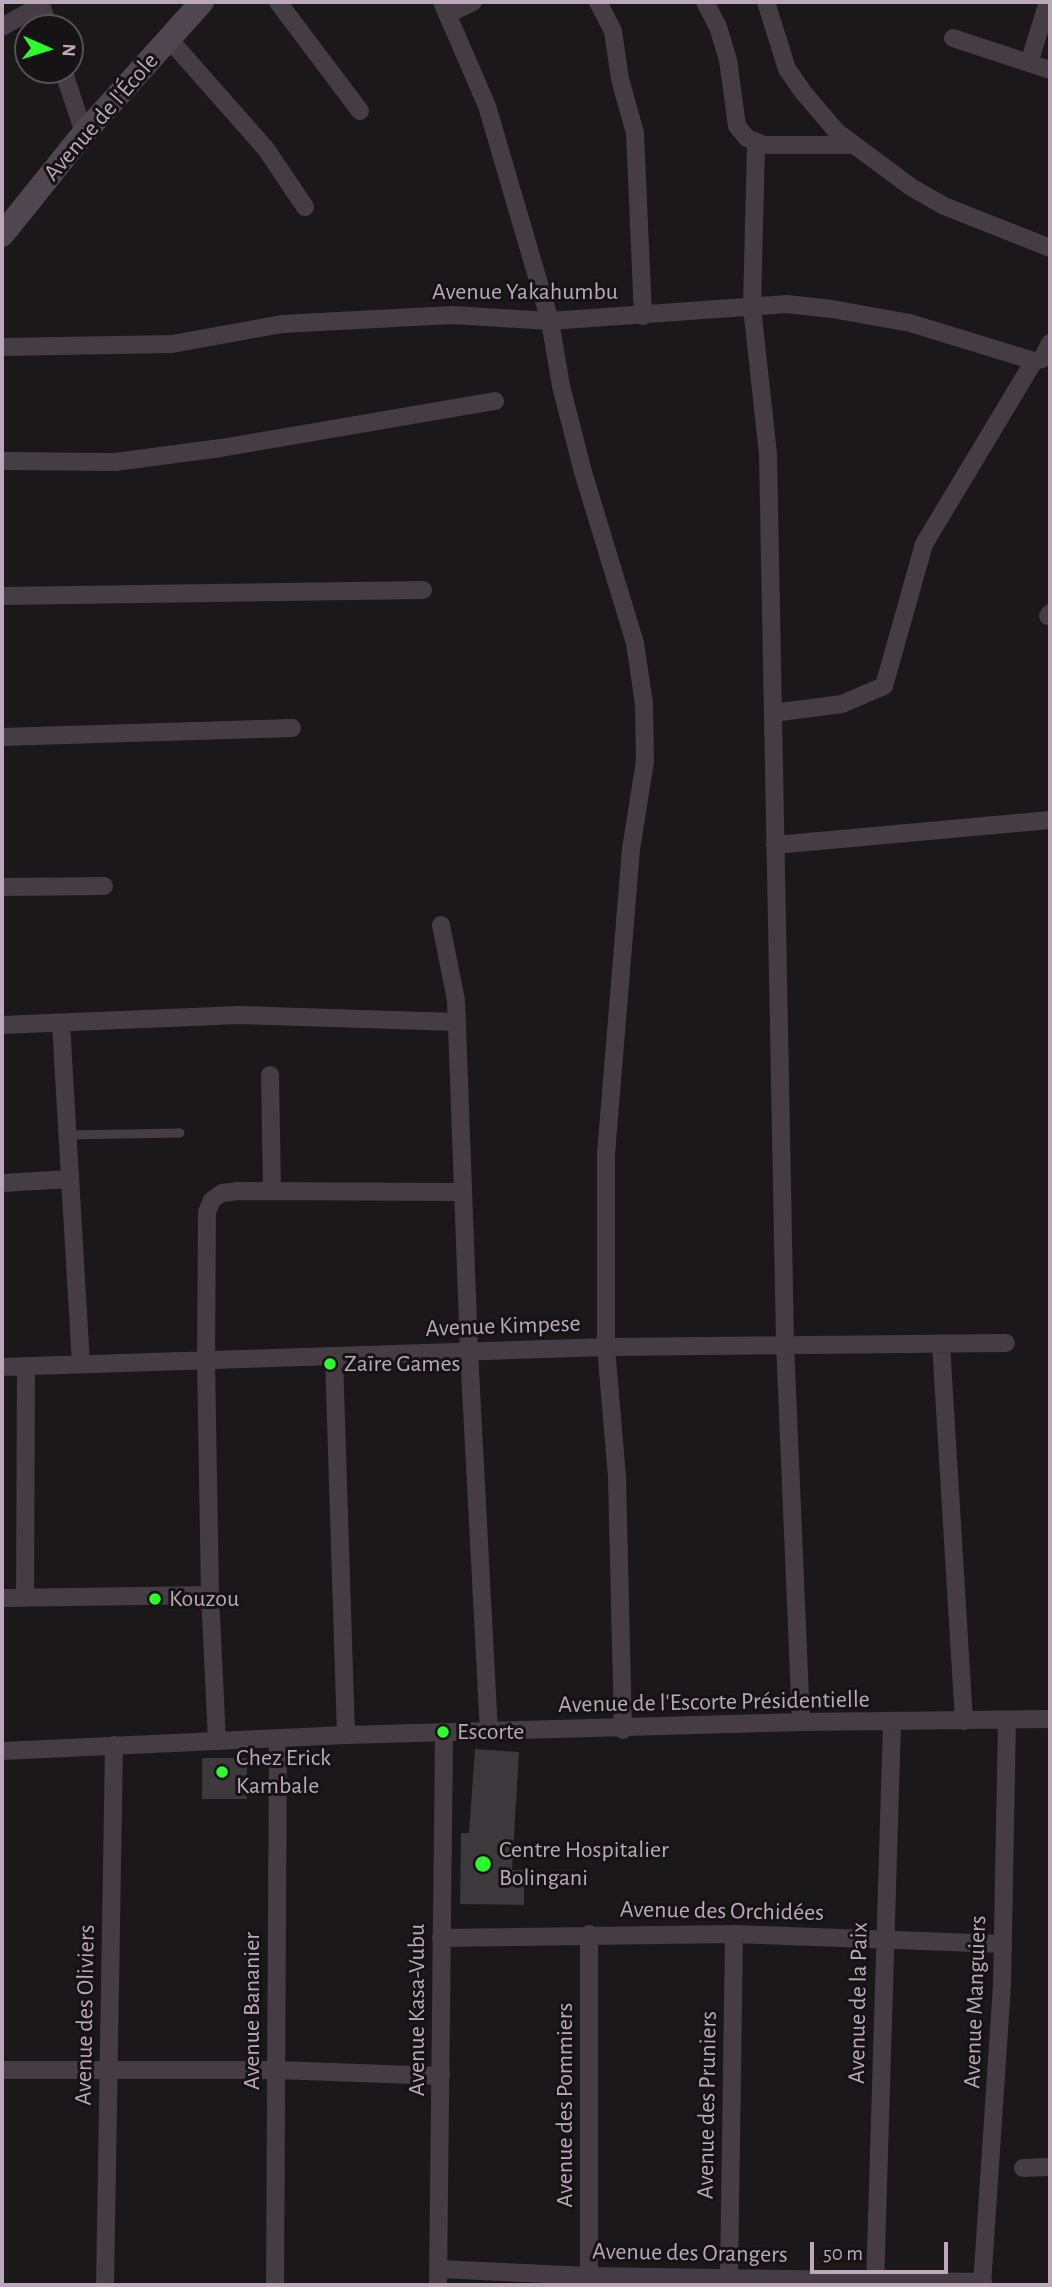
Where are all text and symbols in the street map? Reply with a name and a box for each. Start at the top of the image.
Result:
north arrow [14,14,84,84]
text: N [59,43,78,57]
street label: Avenue de l'École [38,47,164,187]
street label: Avenue Yakahumbu [432,278,618,306]
street label: Avenue Kimpese [425,1309,581,1343]
place label: Zaïre Games [344,1350,460,1378]
marker: Zaïre Games [322,1356,338,1372]
place label: Kouzou [169,1585,239,1613]
marker: Kouzou [147,1591,163,1607]
street label: Avenue de l'Escorte Présidentielle [558,1685,870,1719]
place label: Escorte [457,1718,524,1746]
marker: Escorte [435,1724,451,1740]
place label: Chez Erick Kambale [236,1744,331,1800]
marker: Chez Erick Kambale [214,1764,230,1780]
place label: Centre Hospitalier Bolingani [499,1836,669,1892]
marker: Centre Hospitalier Bolingani [473,1854,493,1874]
street label: Avenue des Orchidées [620,1895,824,1927]
street label: Avenue Manguiers [958,1915,992,2089]
street label: Avenue de la Paix [842,1922,874,2084]
street label: Avenue des Oliviers [69,1924,101,2106]
street label: Avenue Kasa-Vubu [403,1924,431,2096]
street label: Avenue Bananier [238,1932,266,2090]
street label: Avenue des Pommiers [551,2003,579,2207]
street label: Avenue des Pruniers [691,2011,723,2199]
scale bar [814,2228,952,2272]
street label: Avenue des Orangers [592,2237,788,2269]
text: 50 m [823,2243,863,2264]

